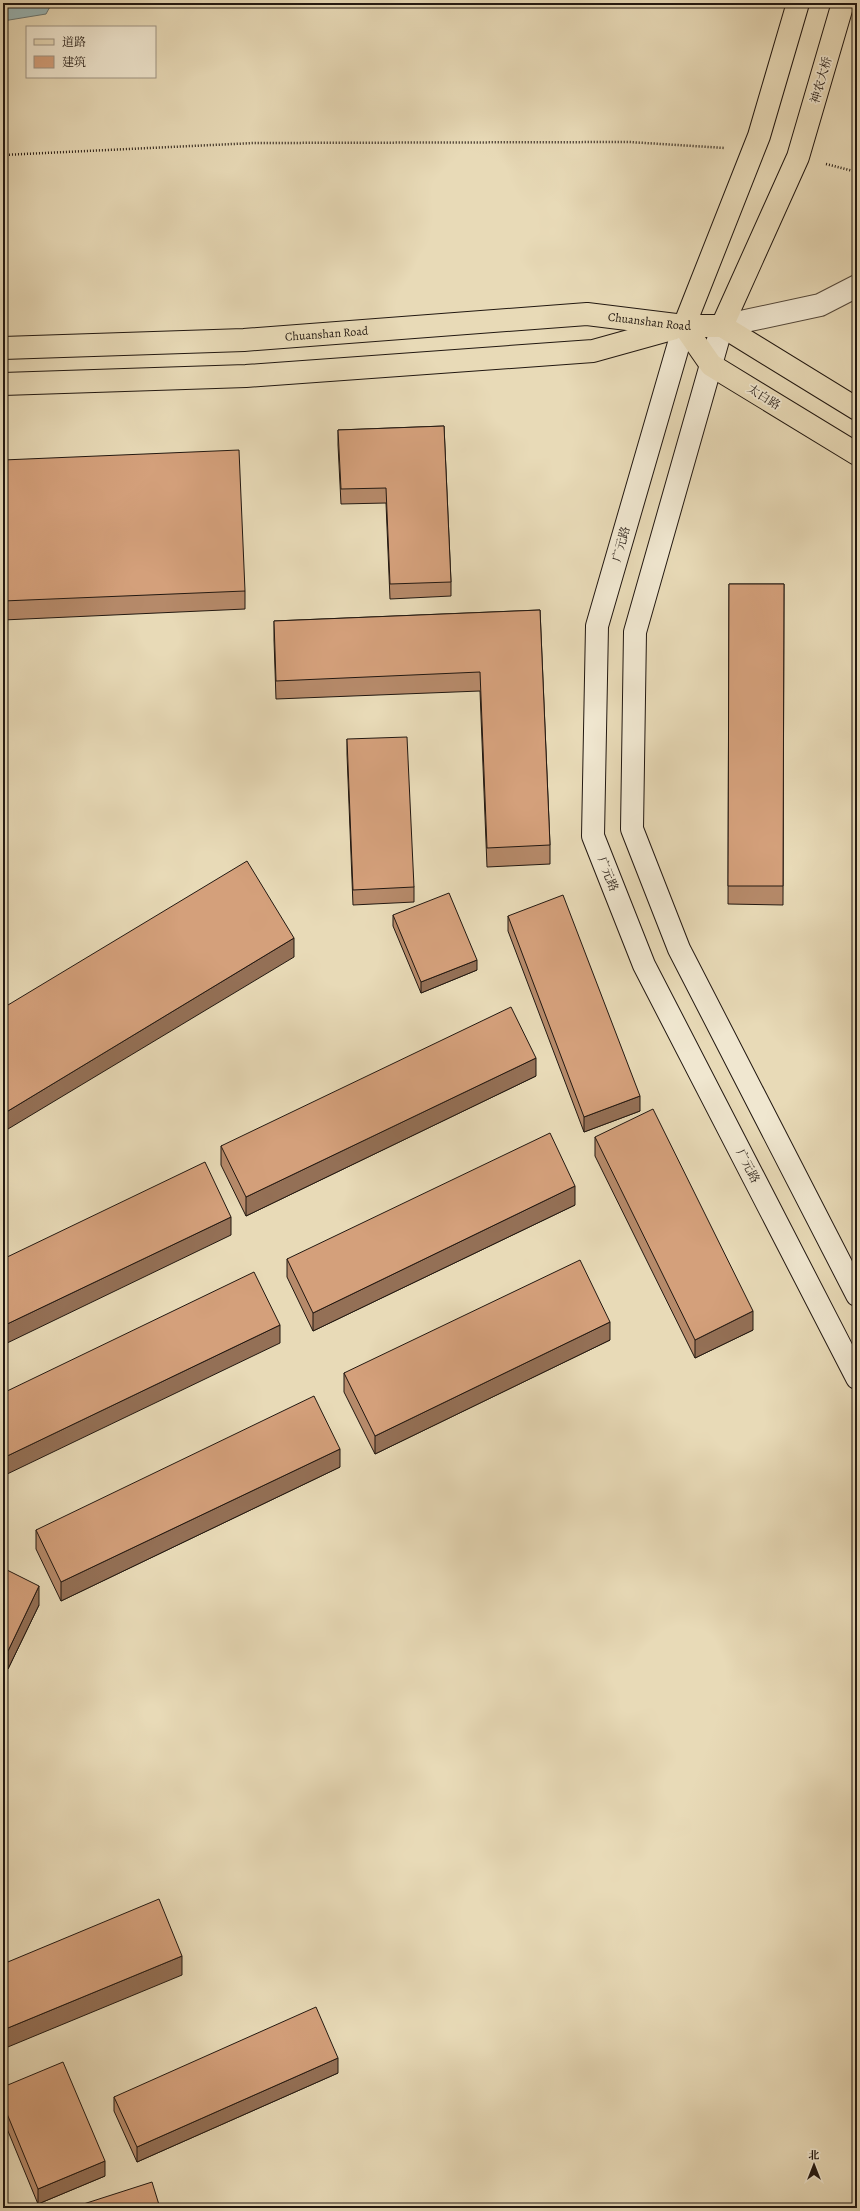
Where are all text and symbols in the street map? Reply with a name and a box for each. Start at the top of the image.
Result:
legend [26,26,156,78]
text: 道路 [62,34,86,50]
text: 建筑 [62,54,86,70]
street label: 神农大桥 [807,55,835,105]
street label: Chuanshan Road [607,309,691,334]
street label: Chuanshan Road [284,323,369,345]
street label: 太白路 [744,381,784,413]
street label: 广元路 [608,524,634,564]
street label: 广元路 [594,854,622,894]
street label: 广元路 [733,1146,763,1186]
north arrow [794,2145,834,2185]
text: 北 [809,2148,820,2163]

